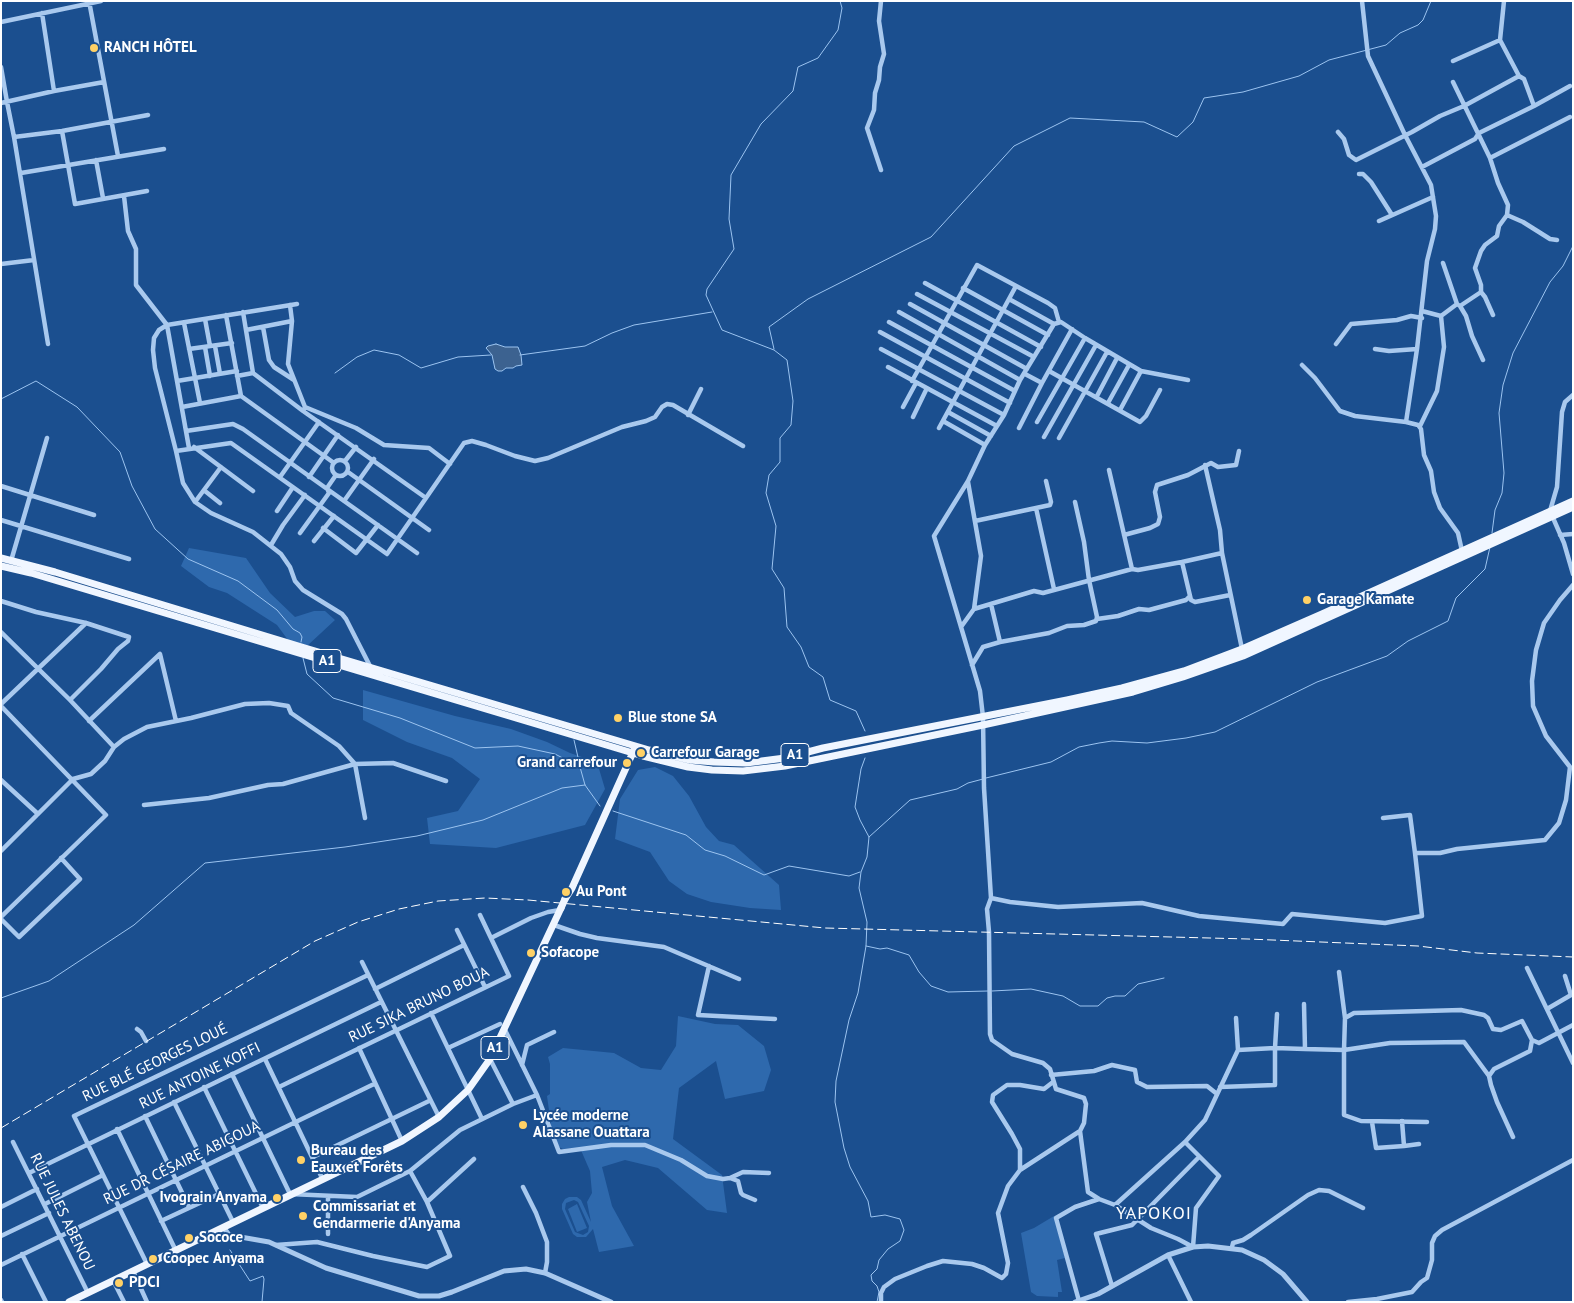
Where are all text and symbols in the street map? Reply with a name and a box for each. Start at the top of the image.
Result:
place label: RANCH HÔTEL [104,39,197,57]
marker: RANCH HÔTEL [88,42,100,54]
place label: Garage Kamate [1317,591,1414,609]
marker: Garage Kamate [1301,594,1313,606]
road number: A1 [313,649,341,672]
place label: Blue stone SA [628,709,717,727]
marker: Blue stone SA [612,712,624,724]
place label: Carrefour Garage [651,744,760,762]
road number: A1 [781,744,809,766]
marker: Carrefour Garage [635,747,647,759]
place label: Grand carrefour [517,754,617,772]
marker: Grand carrefour [621,757,633,769]
place label: Au Pont [576,883,626,901]
marker: Au Pont [560,886,572,898]
place label: Sofacope [541,944,599,962]
marker: Sofacope [525,947,537,959]
street label: RUE SIKA BRUNO BOUA [346,963,492,1047]
street label: RUE BLÉ GEORGES LOUÉ [80,1020,230,1106]
road number: A1 [481,1036,509,1060]
street label: RUE ANTOINE KOFFI [136,1039,264,1113]
place label: Lycée moderne Alassane Ouattara [533,1107,650,1142]
street label: RUE DR CÉSAIRE ABIGOUA [101,1117,263,1209]
marker: Lycée moderne Alassane Ouattara [517,1119,529,1131]
place label: Bureau des Eaux et Forêts [311,1142,403,1177]
street label: RUE JULES ABENOU [26,1150,98,1274]
marker: Bureau des Eaux et Forêts [295,1154,307,1166]
place label: Ivograin Anyama [159,1189,267,1207]
marker: Ivograin Anyama [271,1192,283,1204]
place label: Commissariat et Gendarmerie d'Anyama [313,1198,460,1233]
district label: YAPOKOI [1115,1203,1193,1225]
marker: Commissariat et Gendarmerie d'Anyama [297,1210,309,1222]
place label: Sococe [199,1229,243,1247]
marker: Sococe [183,1232,195,1244]
place label: Coopec Anyama [163,1250,264,1268]
marker: Coopec Anyama [147,1253,159,1265]
place label: PDCI [129,1274,160,1292]
marker: PDCI [113,1277,125,1289]

